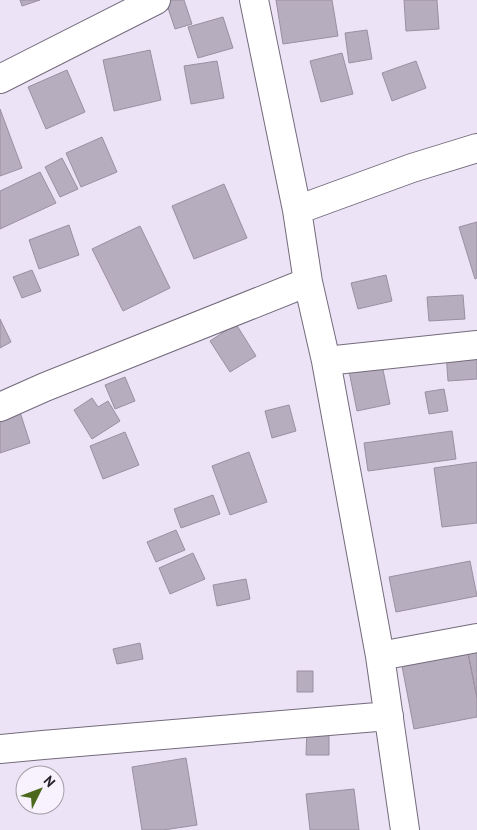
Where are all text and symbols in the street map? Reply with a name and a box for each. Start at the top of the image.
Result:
north arrow [15,765,65,815]
text: N [40,772,59,791]

